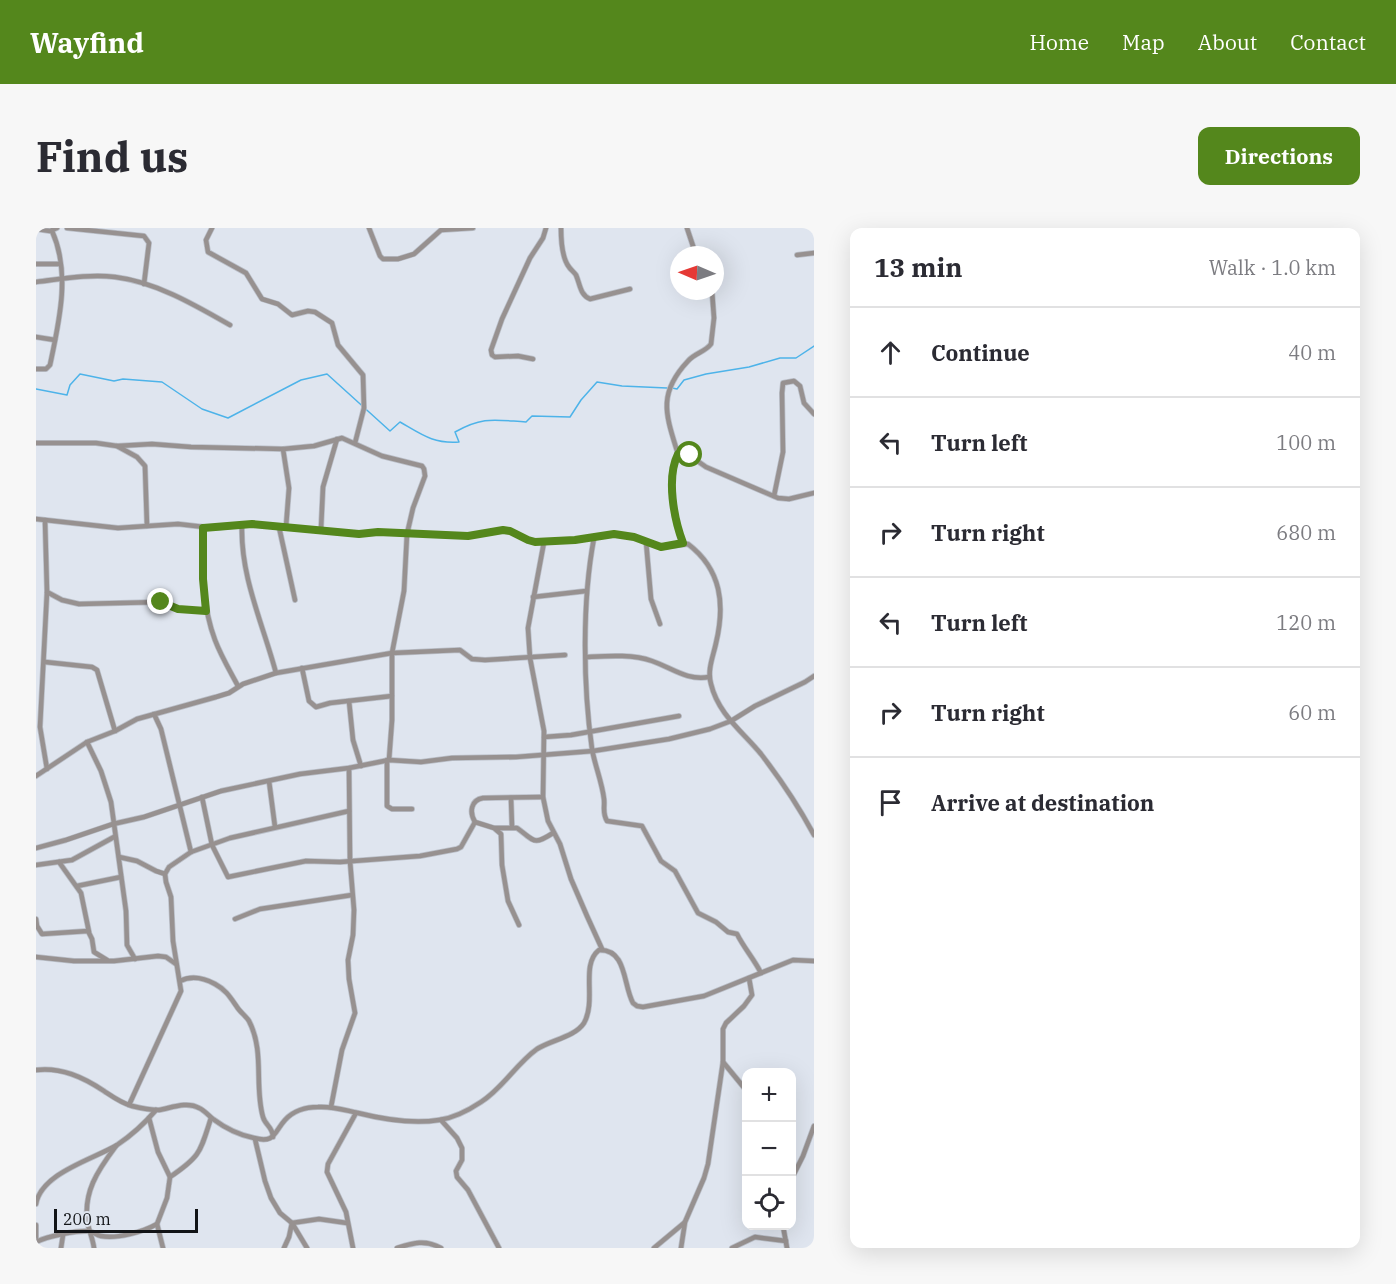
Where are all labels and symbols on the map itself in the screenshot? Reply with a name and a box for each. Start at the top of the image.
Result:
north arrow [670,246,724,300]
route start [676,441,702,467]
route end [147,588,173,614]
scale bar [54,1206,198,1234]

